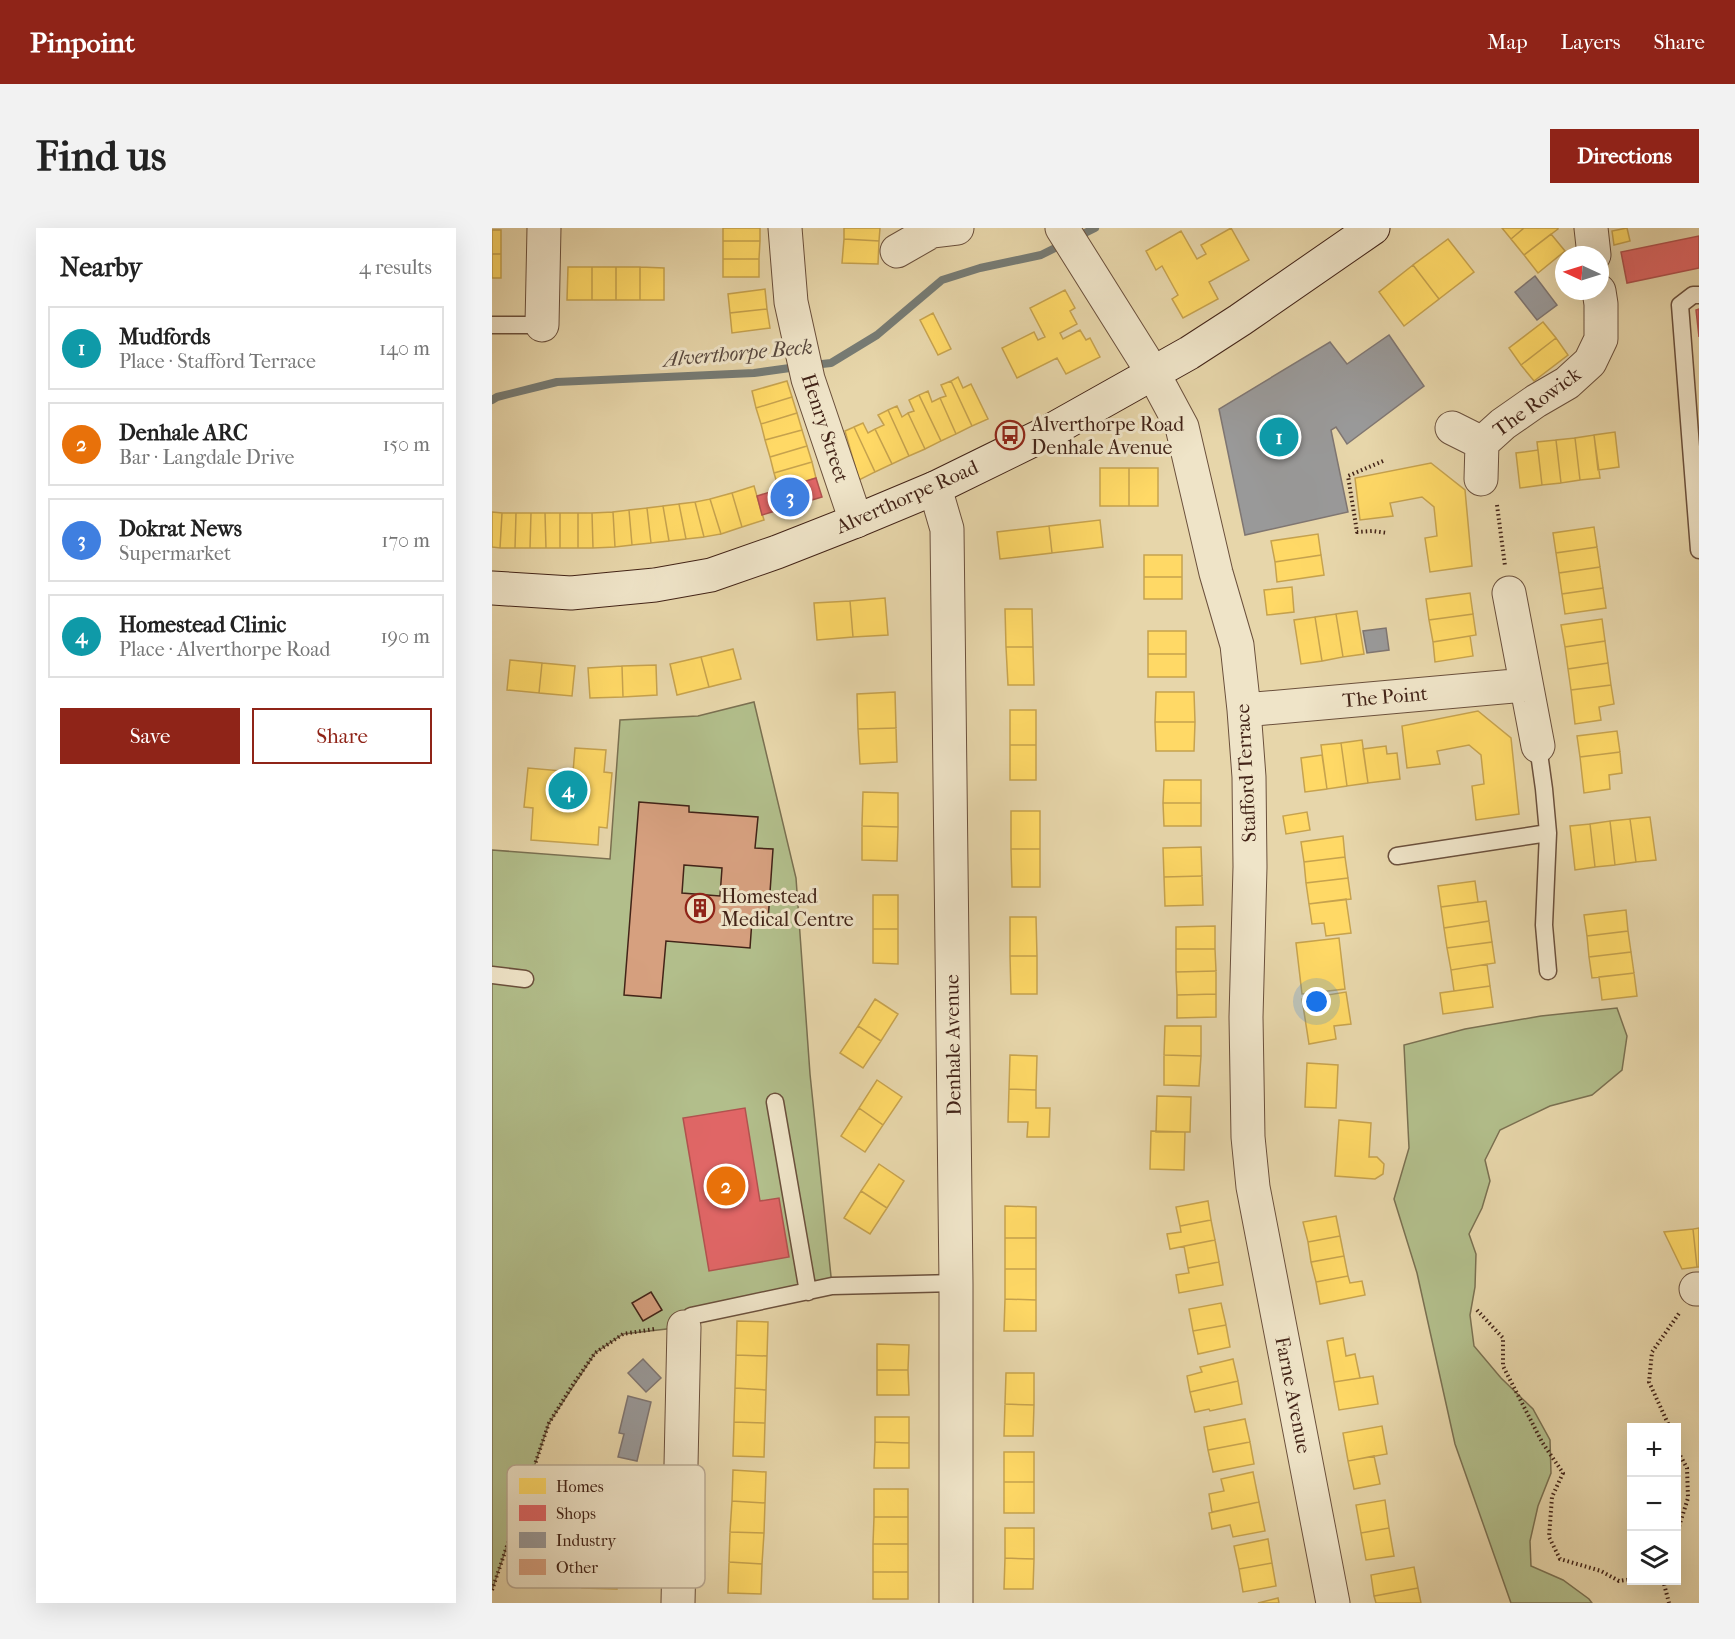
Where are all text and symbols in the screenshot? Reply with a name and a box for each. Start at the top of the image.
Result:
text: Pinpoint [30,26,135,59]
text: Map [1487,30,1528,54]
text: Layers [1561,30,1620,54]
text: Share [1653,30,1705,54]
button: Directions [1550,129,1699,183]
text: Find us [36,132,166,181]
north arrow [1555,246,1609,300]
text: Nearby [60,252,142,283]
text: 4 results [359,256,432,279]
text: Mudfords [119,324,210,350]
water label: Alverthorpe Beck [659,335,814,372]
text: 1 [78,337,85,360]
text: 140 m [379,337,430,360]
text: Place · Stafford Terrace [119,350,316,373]
street label: The Rowick [1489,362,1586,442]
street label: Henry Street [797,371,853,485]
place label: Alverthorpe Road Denhale Avenue [1030,413,1185,459]
pin: 1 [1260,414,1298,460]
bus stop icon: Alverthorpe Road Denhale Avenue [994,419,1026,451]
text: Denhale ARC [119,420,248,446]
text: 2 [76,433,87,456]
text: 150 m [382,433,430,456]
text: Bar · Langdale Drive [119,446,294,469]
street label: Alverthorpe Road [831,455,983,539]
pin: 3 [770,474,810,520]
text: Dokrat News [119,516,242,542]
text: 3 [77,529,86,552]
text: 170 m [381,529,430,552]
text: Supermarket [119,542,231,565]
text: Homestead Clinic [119,612,286,638]
text: 4 [76,625,87,648]
text: 190 m [380,625,430,648]
text: Place · Alverthorpe Road [119,638,330,661]
street label: The Point [1341,682,1429,712]
street label: Stafford Terrace [1231,703,1261,843]
button: Save [60,708,240,764]
button: Share [252,708,432,764]
pin: 4 [548,768,588,812]
place label: Homestead Medical Centre [721,885,854,931]
building icon: Homestead Medical Centre [684,892,716,924]
street label: Denhale Avenue [940,974,966,1116]
your location [1302,987,1331,1016]
pin: 2 [706,1164,746,1208]
street label: Farne Avenue [1270,1335,1316,1456]
map controls [1627,1423,1681,1585]
button: + [1627,1423,1681,1477]
legend [507,1465,705,1588]
text: Homes [556,1477,604,1496]
button: − [1627,1477,1681,1531]
text: Shops [556,1504,596,1523]
text: Industry [556,1531,617,1550]
button: layers [1627,1531,1681,1585]
text: Other [556,1558,598,1577]

